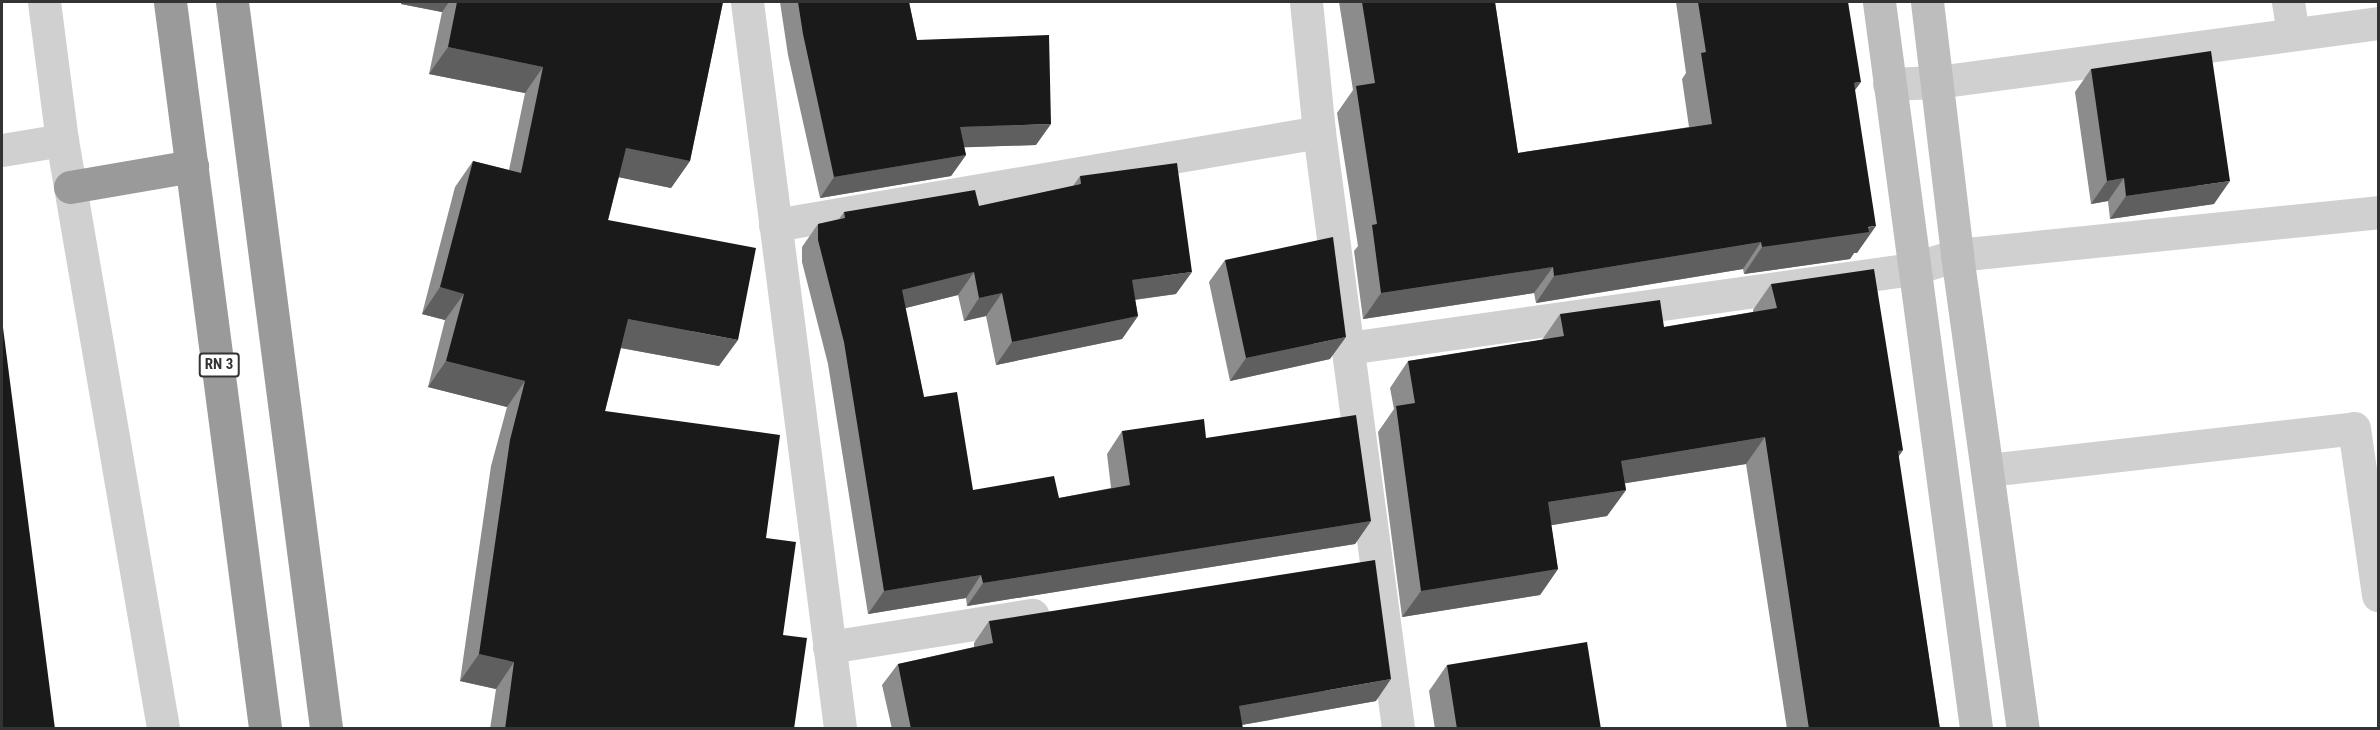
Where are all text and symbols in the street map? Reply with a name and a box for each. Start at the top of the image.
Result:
road number: RN 3 [198,353,240,377]

